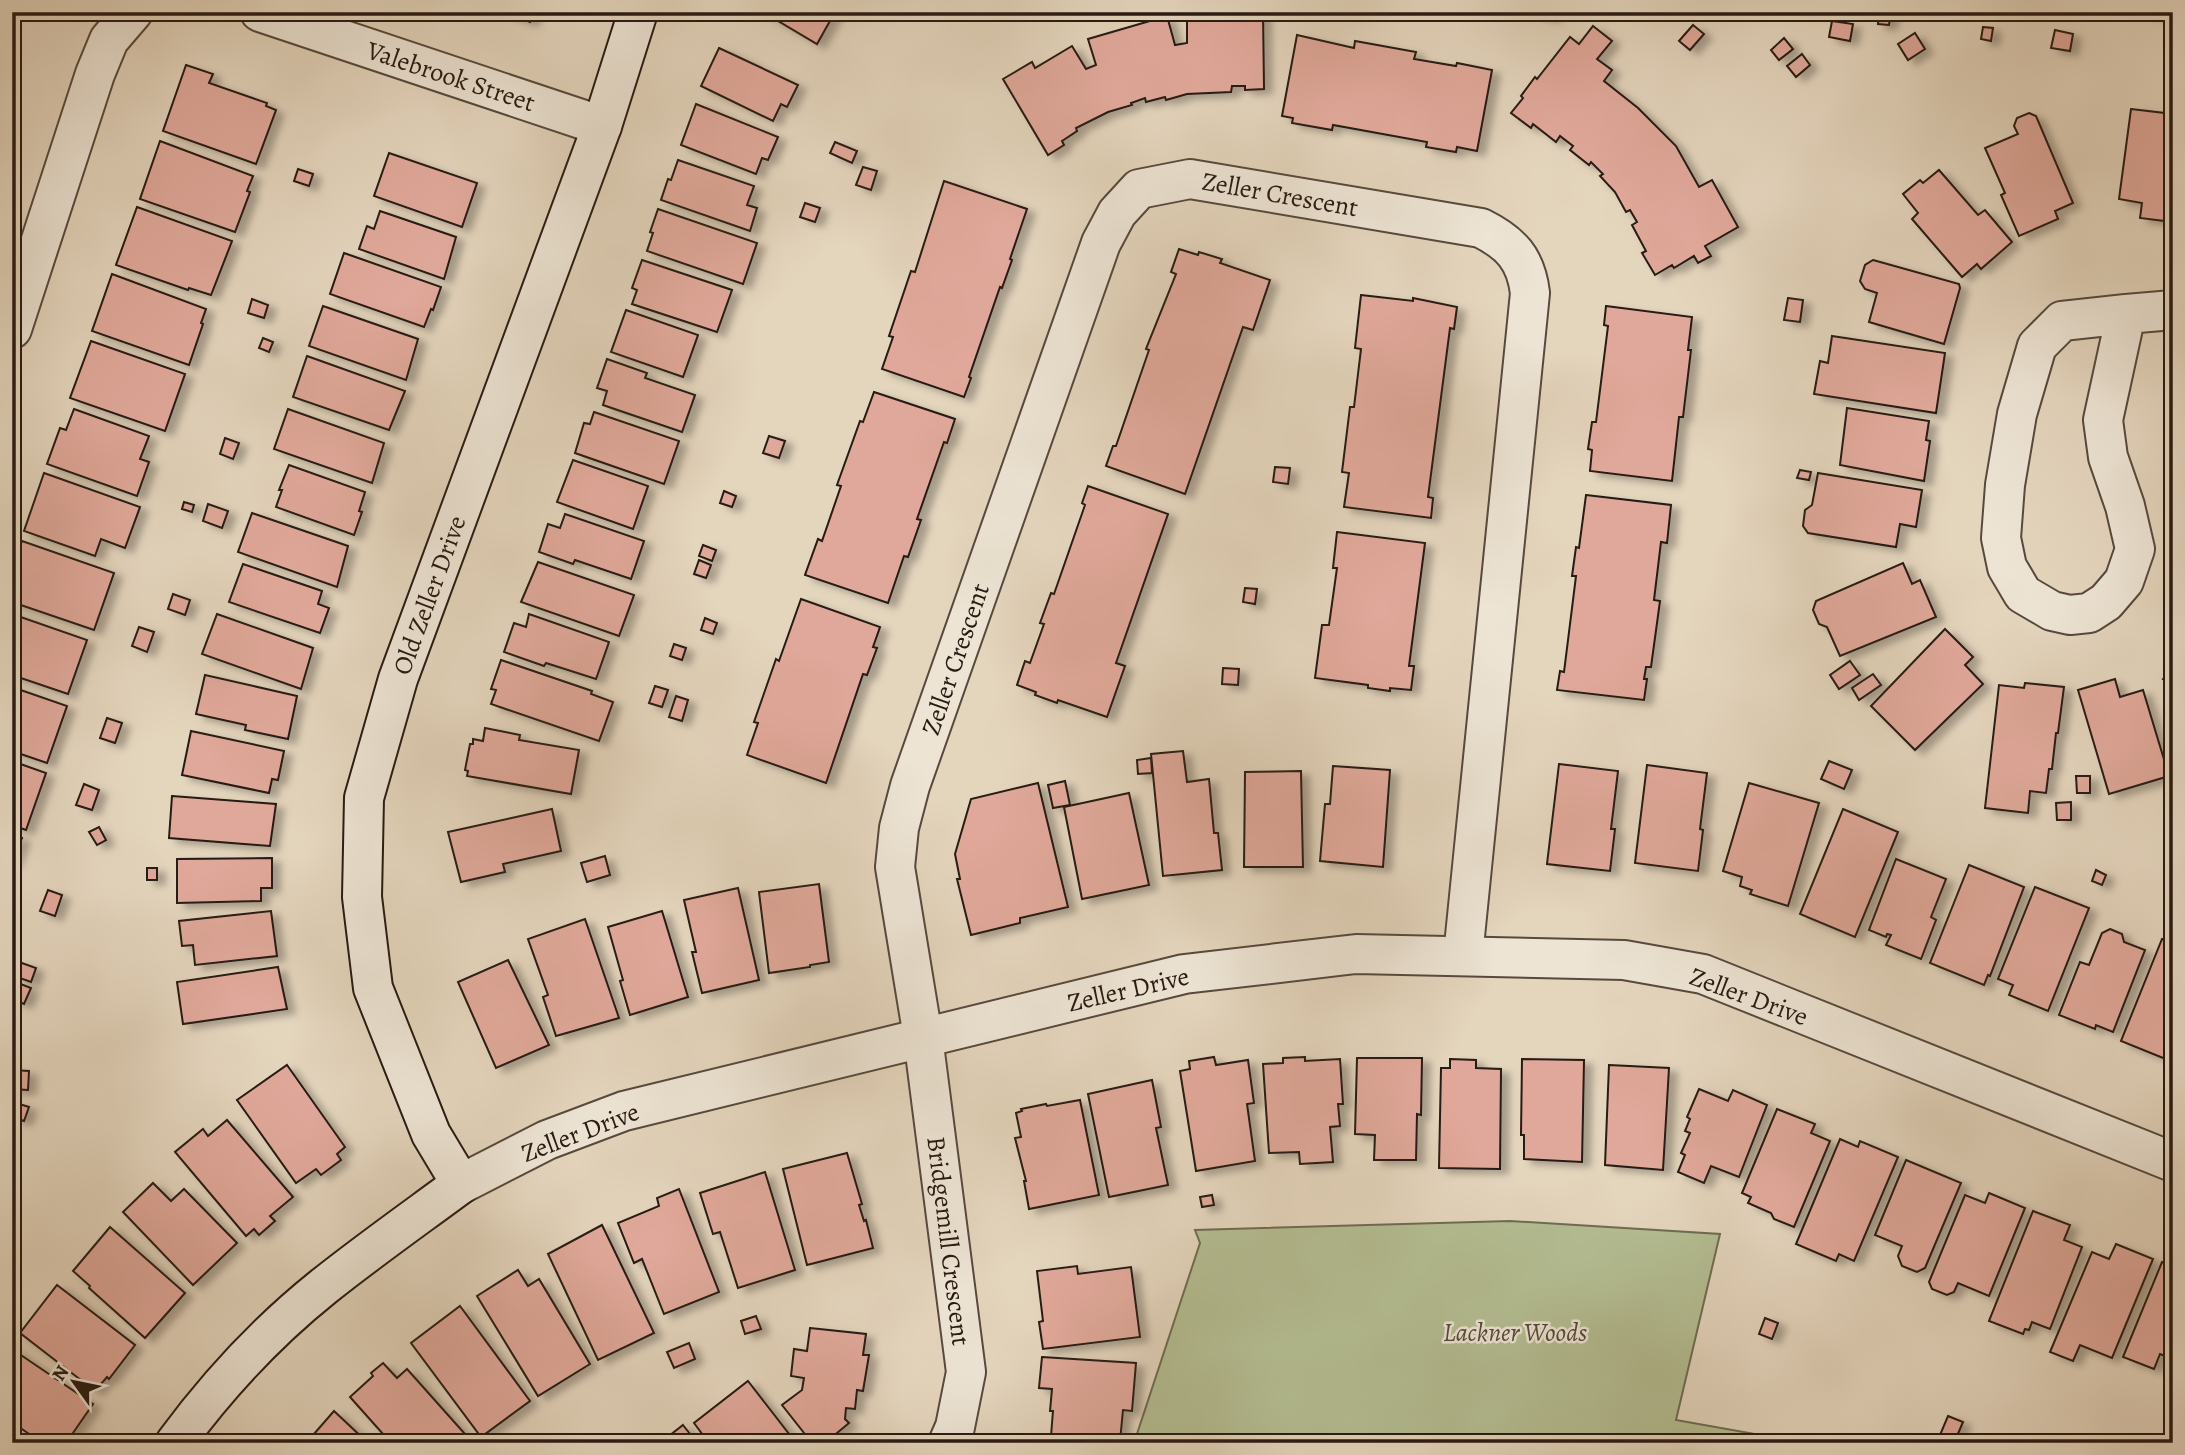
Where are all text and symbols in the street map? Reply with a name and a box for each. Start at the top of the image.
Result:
street label: Valebrook Street [361,33,540,120]
street label: Zeller Crescent [1199,164,1361,226]
street label: Old Zeller Drive [384,511,474,680]
street label: Zeller Crescent [913,578,998,740]
street label: Zeller Drive [1064,959,1192,1020]
street label: Zeller Drive [1685,959,1813,1034]
street label: Zeller Drive [516,1094,644,1171]
street label: Bridgemill Crescent [918,1134,979,1348]
park label: Lackner Woods [1443,1315,1587,1350]
north arrow [38,1346,108,1416]
text: N [46,1360,75,1386]

